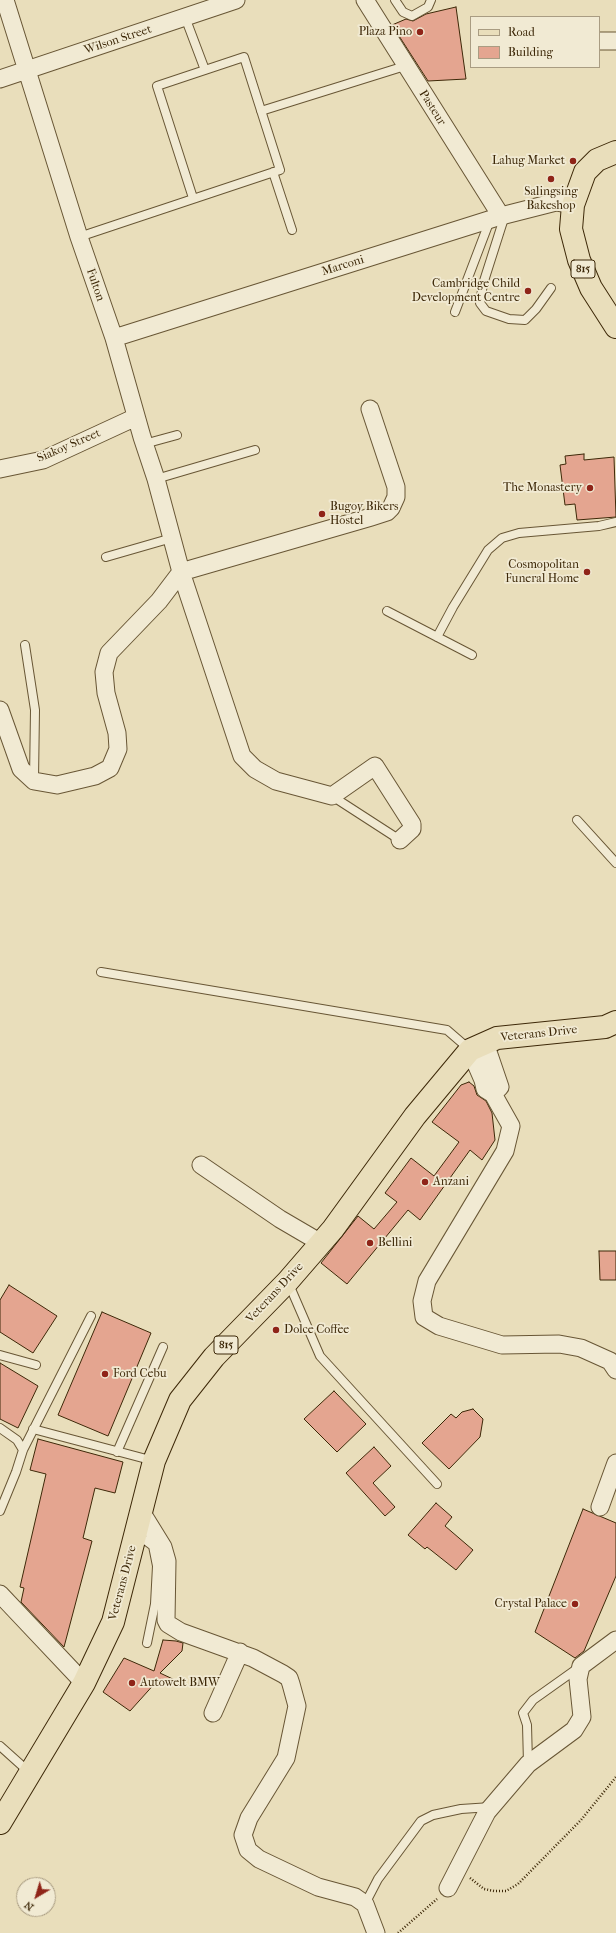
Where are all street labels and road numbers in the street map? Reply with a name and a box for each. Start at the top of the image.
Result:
street label: Wilson Street [82,22,154,58]
street label: Pasteur [416,88,448,128]
street label: Marconi [320,253,366,279]
road number: 815 [571,260,595,278]
street label: Fulton [83,267,107,303]
street label: Siakoy Street [35,426,103,466]
street label: Veterans Drive [500,1023,578,1045]
street label: Veterans Drive [243,1260,307,1326]
road number: 815 [214,1336,238,1354]
street label: Veterans Drive [106,1544,140,1622]

